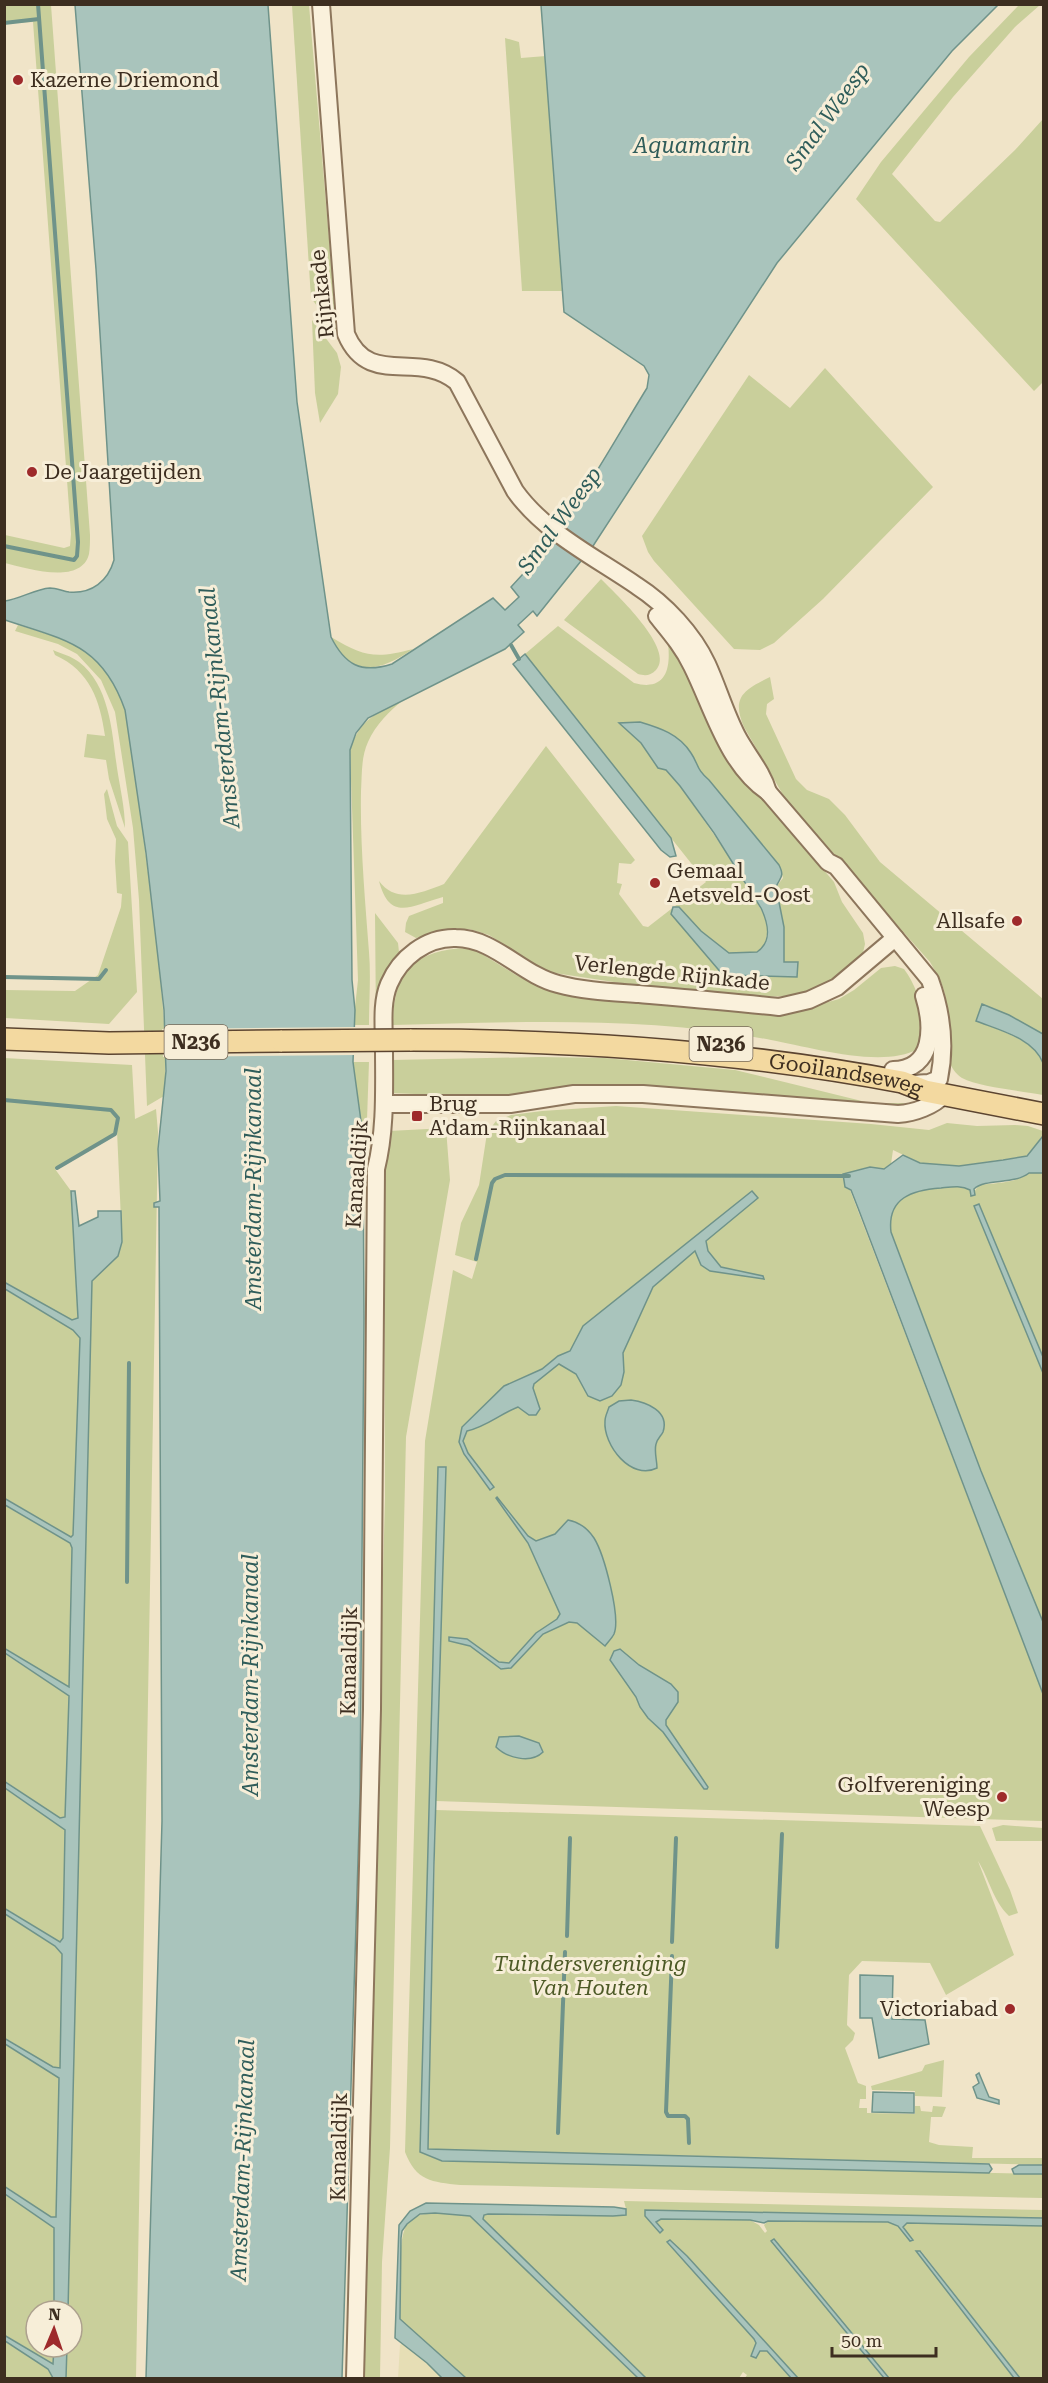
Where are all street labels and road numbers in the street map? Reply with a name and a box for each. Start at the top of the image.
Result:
street label: Rijnkade [305,248,339,340]
street label: Verlengde Rijnkade [573,951,771,995]
road number: N236 [164,1025,228,1059]
road number: N236 [690,1027,752,1061]
street label: Gooilandseweg [768,1049,926,1101]
street label: Kanaaldijk [341,1119,373,1229]
street label: Kanaaldijk [336,1606,362,1716]
street label: Kanaaldijk [326,2092,352,2202]

